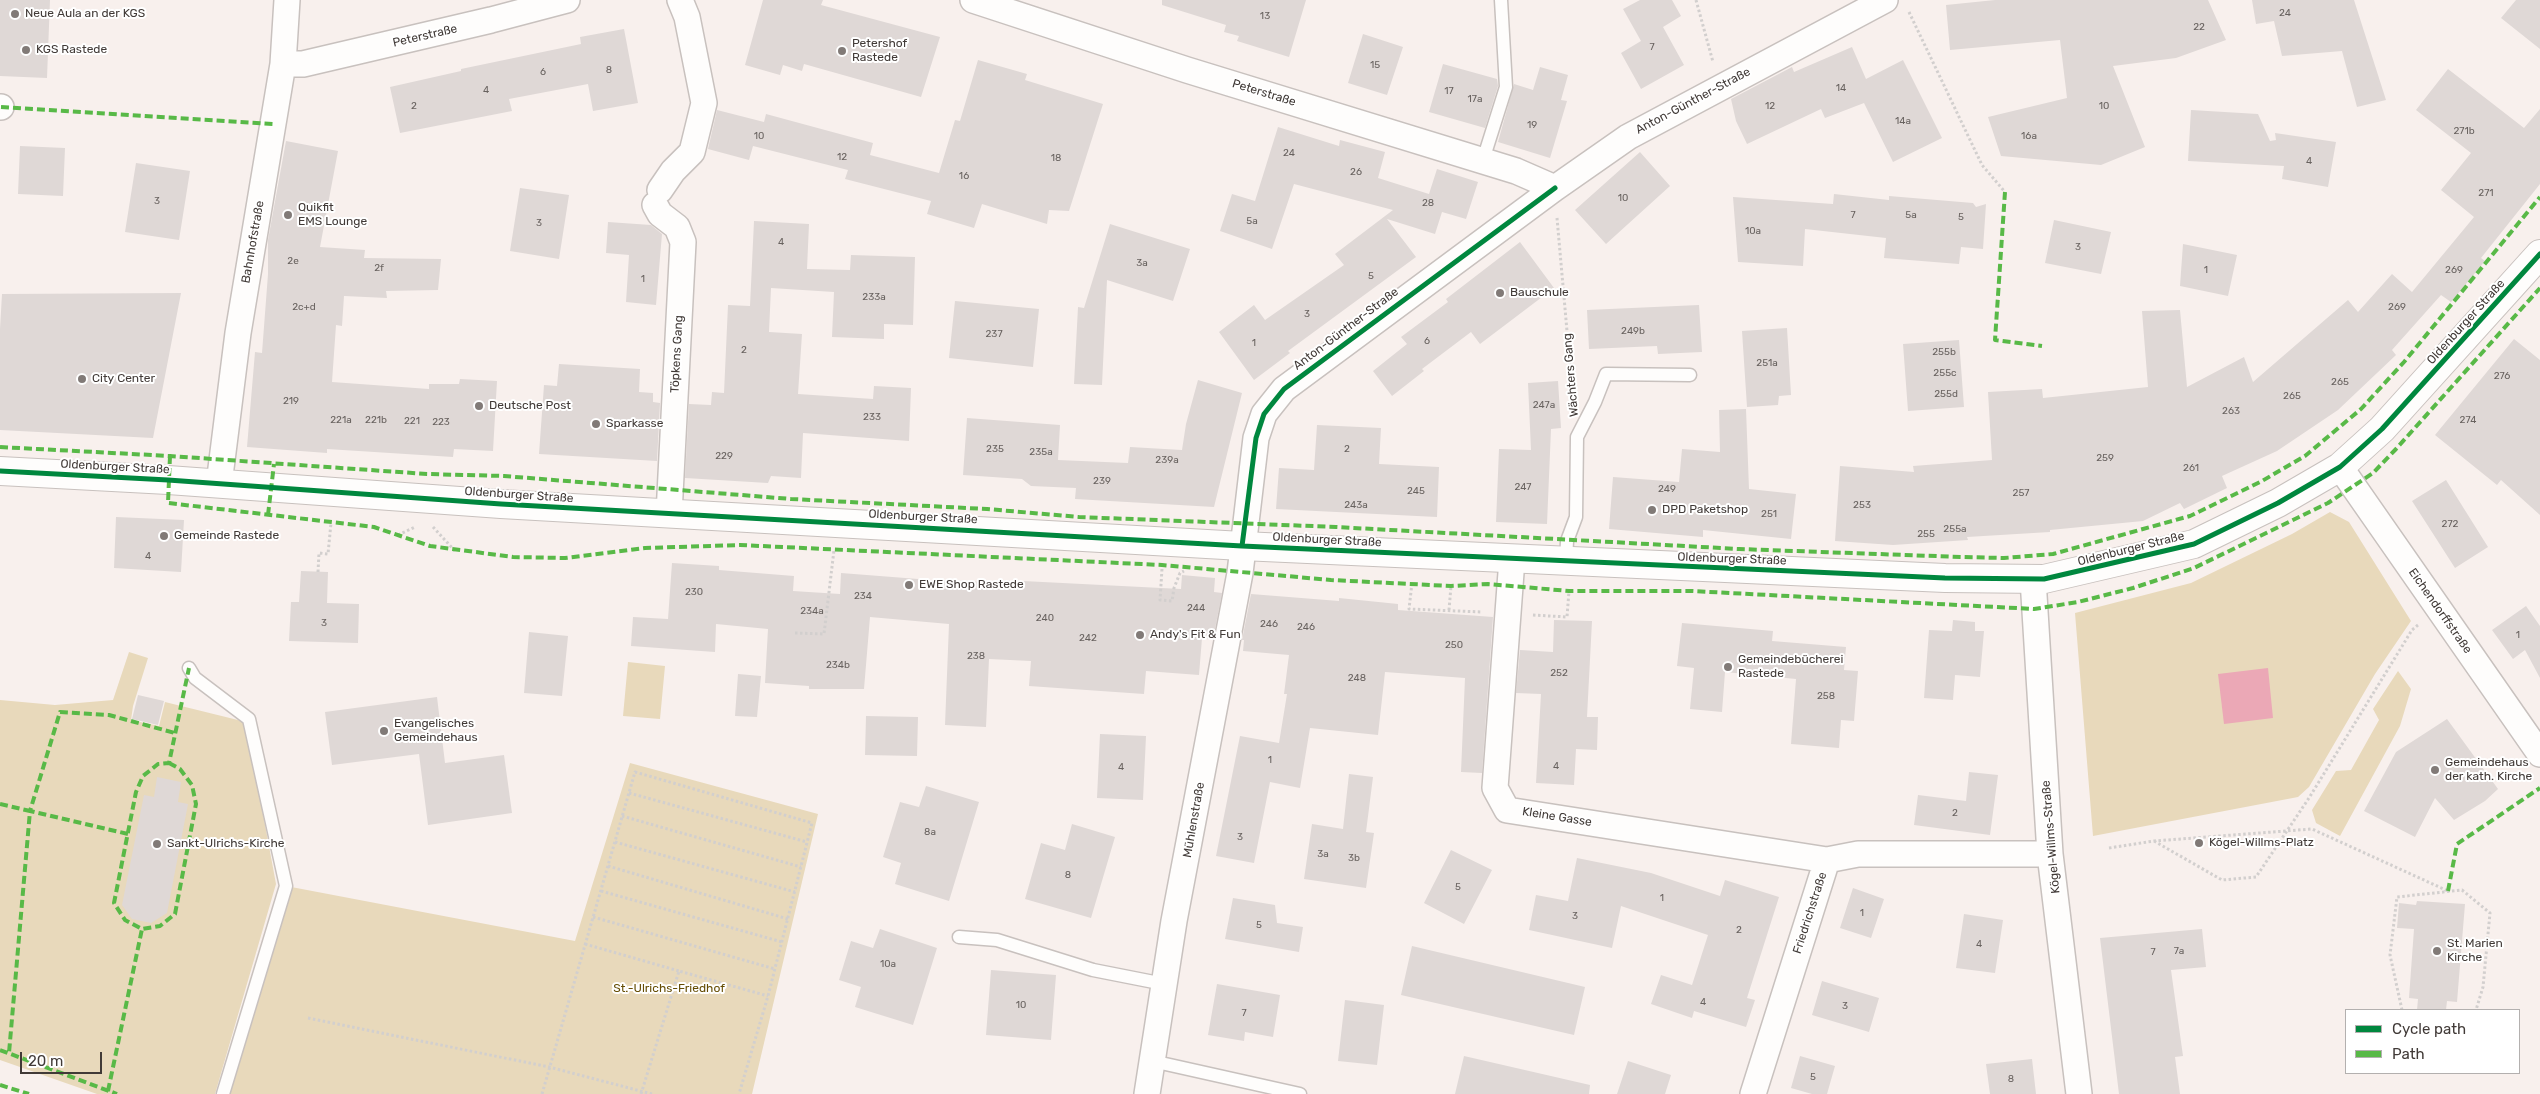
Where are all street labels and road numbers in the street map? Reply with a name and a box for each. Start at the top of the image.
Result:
street label: Peterstraße [391,22,459,50]
street label: Anton-Günther-Straße [1633,65,1753,137]
street label: Peterstraße [1230,76,1298,110]
street label: Bahnhofstraße [239,200,267,284]
street label: Oldenburger Straße [2424,277,2508,367]
street label: Anton-Günther-Straße [1291,285,1401,373]
street label: Töpkens Gang [668,315,686,393]
street label: Wächters Gang [1560,332,1582,418]
street label: Oldenburger Straße [60,457,170,477]
street label: Oldenburger Straße [464,484,574,506]
street label: Oldenburger Straße [868,507,978,527]
street label: Oldenburger Straße [2076,529,2186,569]
street label: Oldenburger Straße [1272,530,1382,550]
street label: Oldenburger Straße [1677,550,1787,568]
street label: Eichendorffstraße [2405,566,2475,656]
street label: Kögel-Willms-Straße [2039,780,2063,894]
street label: Mühlenstraße [1180,781,1208,859]
street label: Kleine Gasse [1521,804,1593,830]
street label: Friedrichstraße [1790,870,1830,956]

